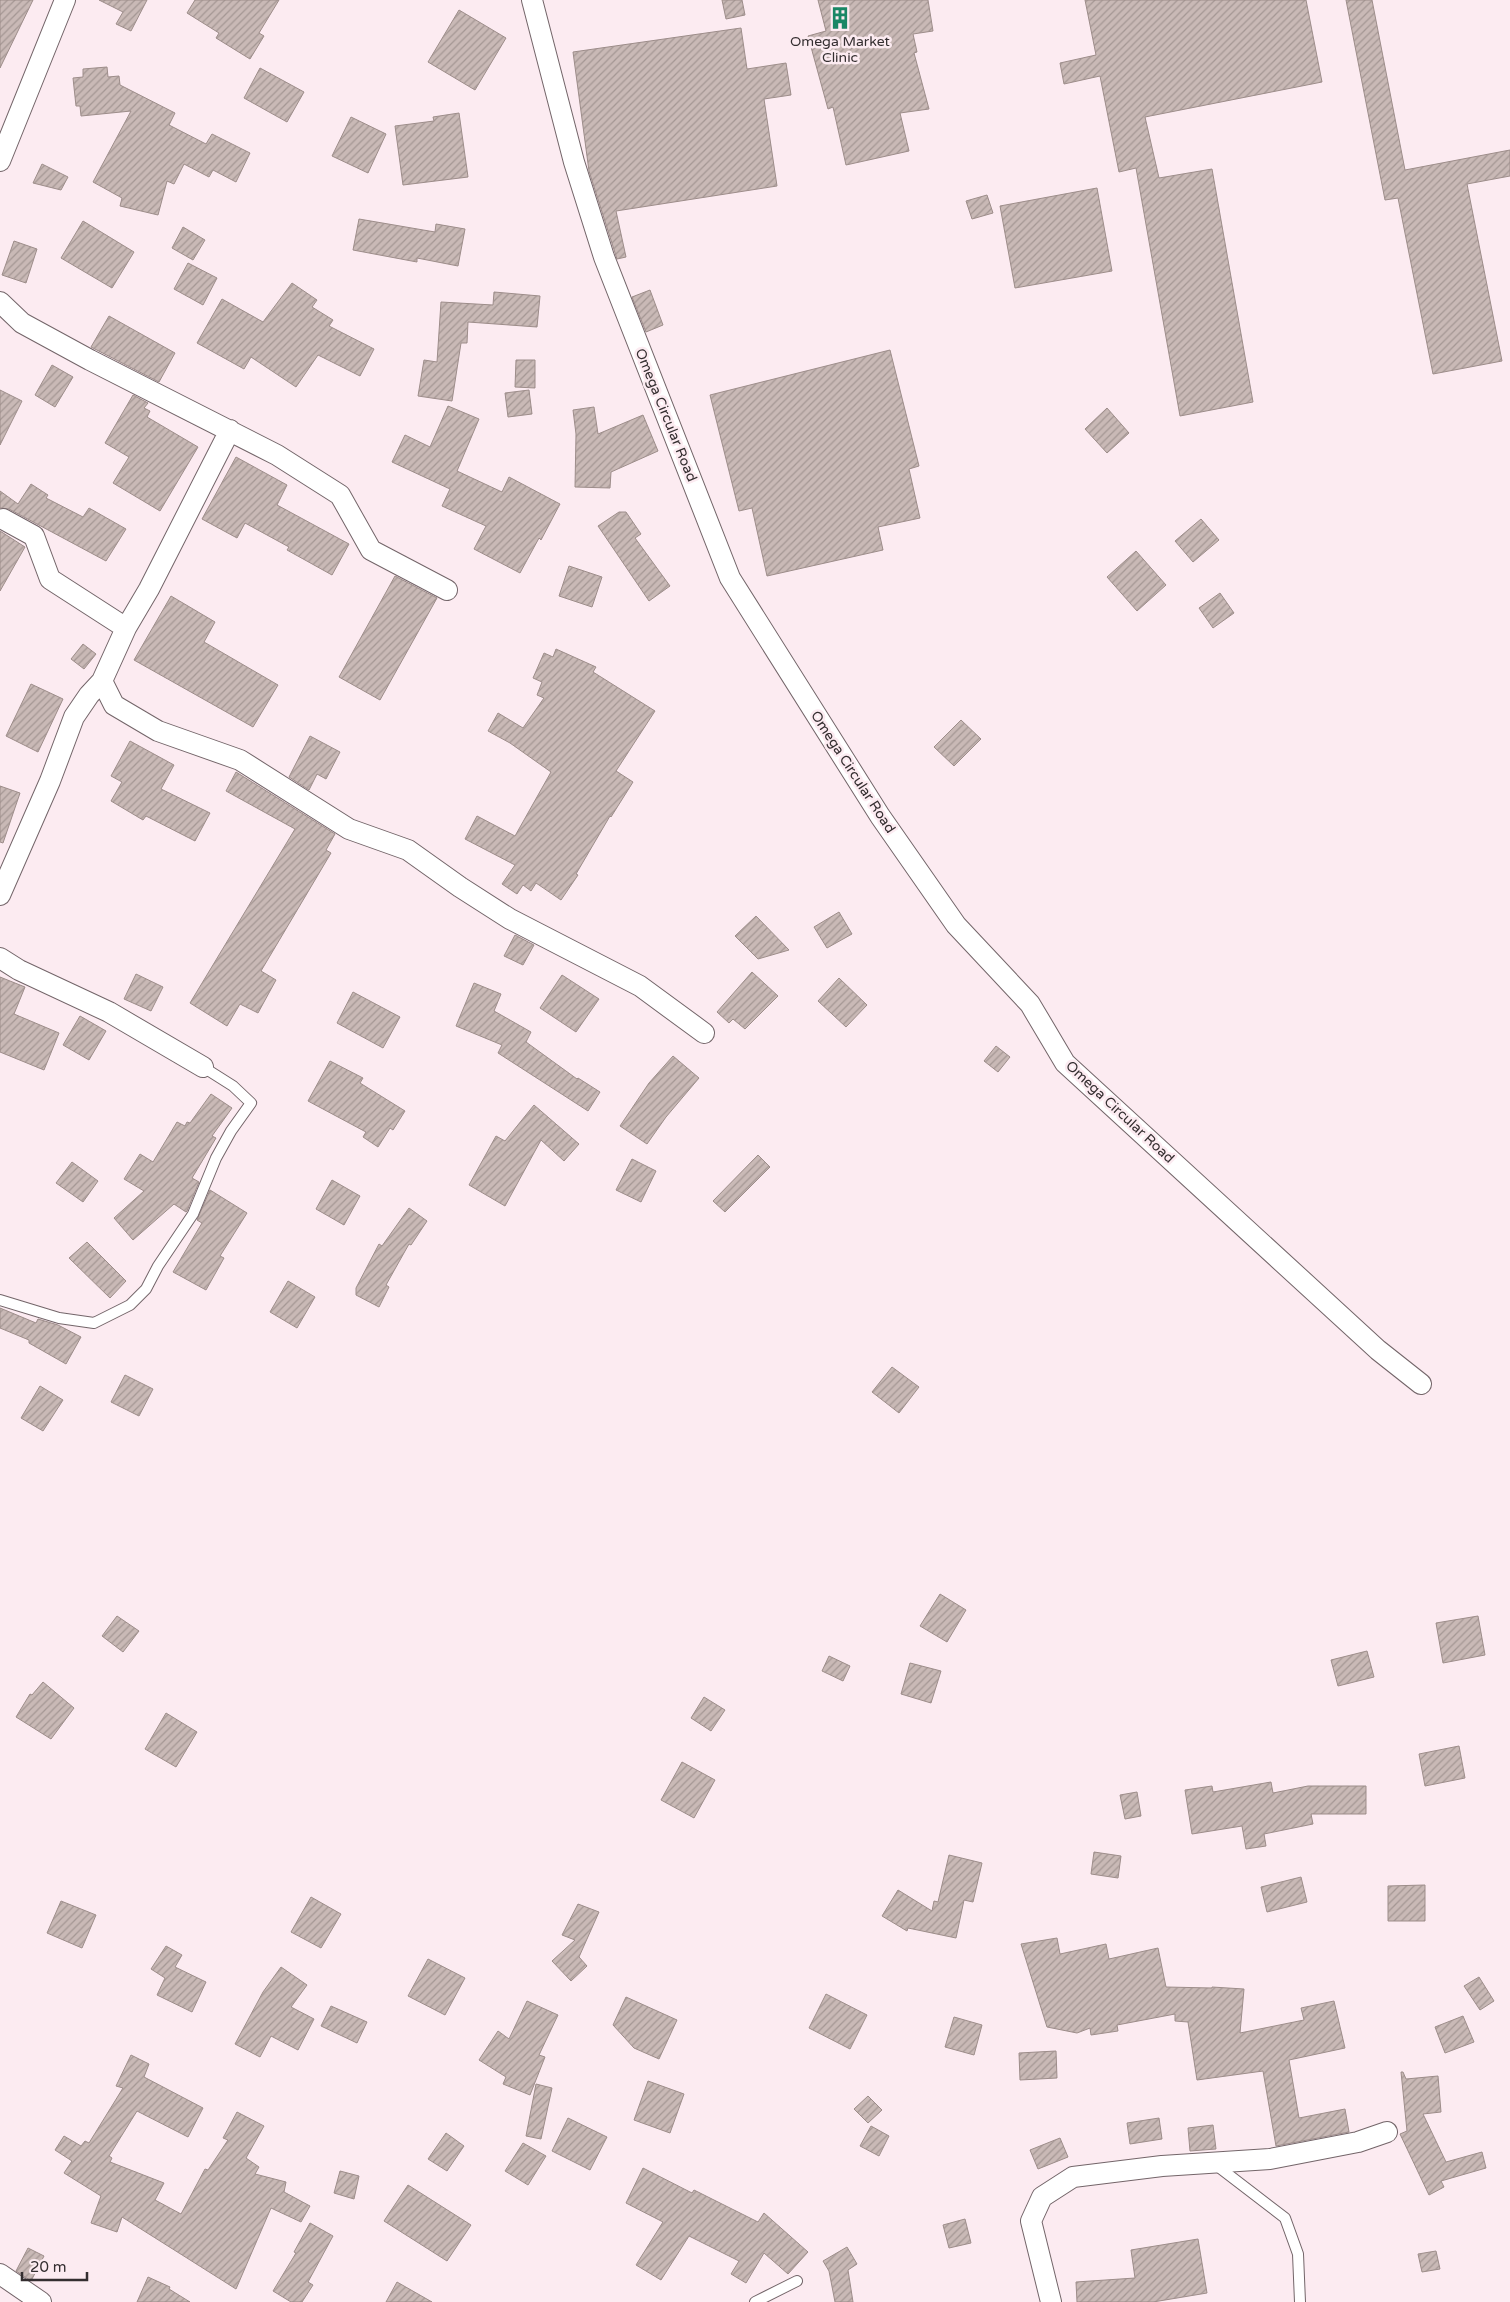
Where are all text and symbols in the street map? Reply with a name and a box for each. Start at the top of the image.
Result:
building icon: Omega Market Clinic [827,5,853,31]
place label: Omega Market Clinic [790,33,891,66]
street label: Omega Circular Road [631,346,701,484]
street label: Omega Circular Road [807,708,899,836]
street label: Omega Circular Road [1062,1057,1178,1167]
scale bar [22,2250,88,2282]
text: 20 m [30,2258,67,2276]

